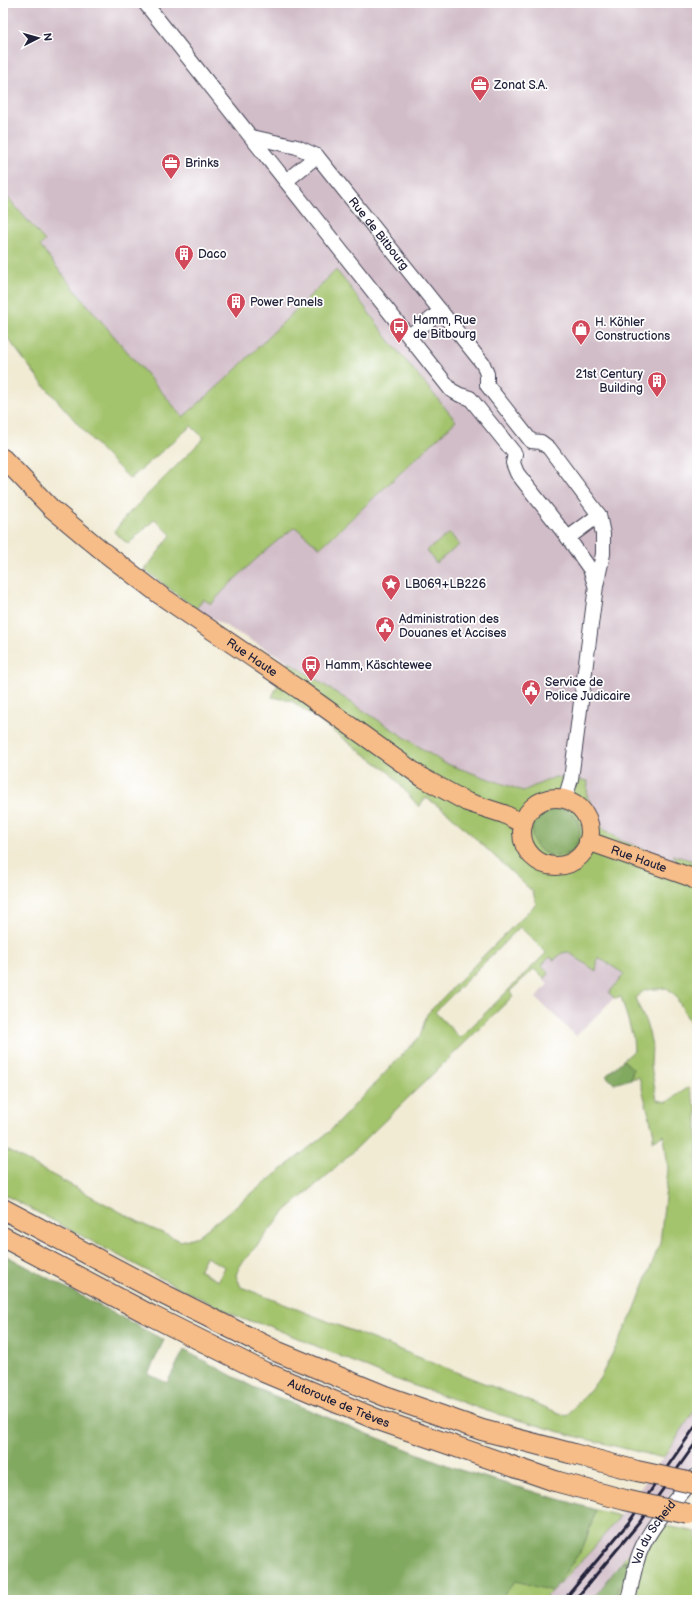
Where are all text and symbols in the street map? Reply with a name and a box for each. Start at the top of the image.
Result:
north arrow [18,18,58,58]
text: N [41,32,54,42]
office icon: Zonat S.A. [469,74,491,102]
place label: Zonat S.A. [493,78,547,93]
office icon: Brinks [160,152,182,180]
place label: Brinks [185,156,219,171]
street label: Rue de Bitbourg [345,194,412,273]
building icon: Daco [173,243,195,271]
place label: Daco [198,247,227,262]
building icon: Power Panels [225,291,247,319]
place label: Power Panels [250,295,323,310]
place label: Hamm, Rue de Bitbourg [413,313,476,342]
place label: H. Köhler Constructions [595,315,670,344]
bus stop icon: Hamm, Rue de Bitbourg [388,316,410,344]
shop icon: H. Köhler Constructions [570,318,592,346]
place label: 21st Century Building [576,367,644,396]
building icon: 21st Century Building [646,370,668,398]
place icon: LB069+LB226 [380,573,402,601]
place label: LB069+LB226 [405,577,486,592]
place label: Administration des Douanes et Accises [399,612,507,641]
public building icon: Administration des Douanes et Accises [374,615,396,643]
street label: Rue Haute [224,635,280,680]
bus stop icon: Hamm, Käschtewee [300,654,322,682]
place label: Hamm, Käschtewee [325,658,432,673]
place label: Service de Police Judicaire [545,675,630,704]
public building icon: Service de Police Judicaire [520,678,542,706]
street label: Rue Haute [609,842,669,876]
street label: Autoroute de Trèves [286,1375,392,1431]
street label: Val du Scheid [629,1497,679,1566]

